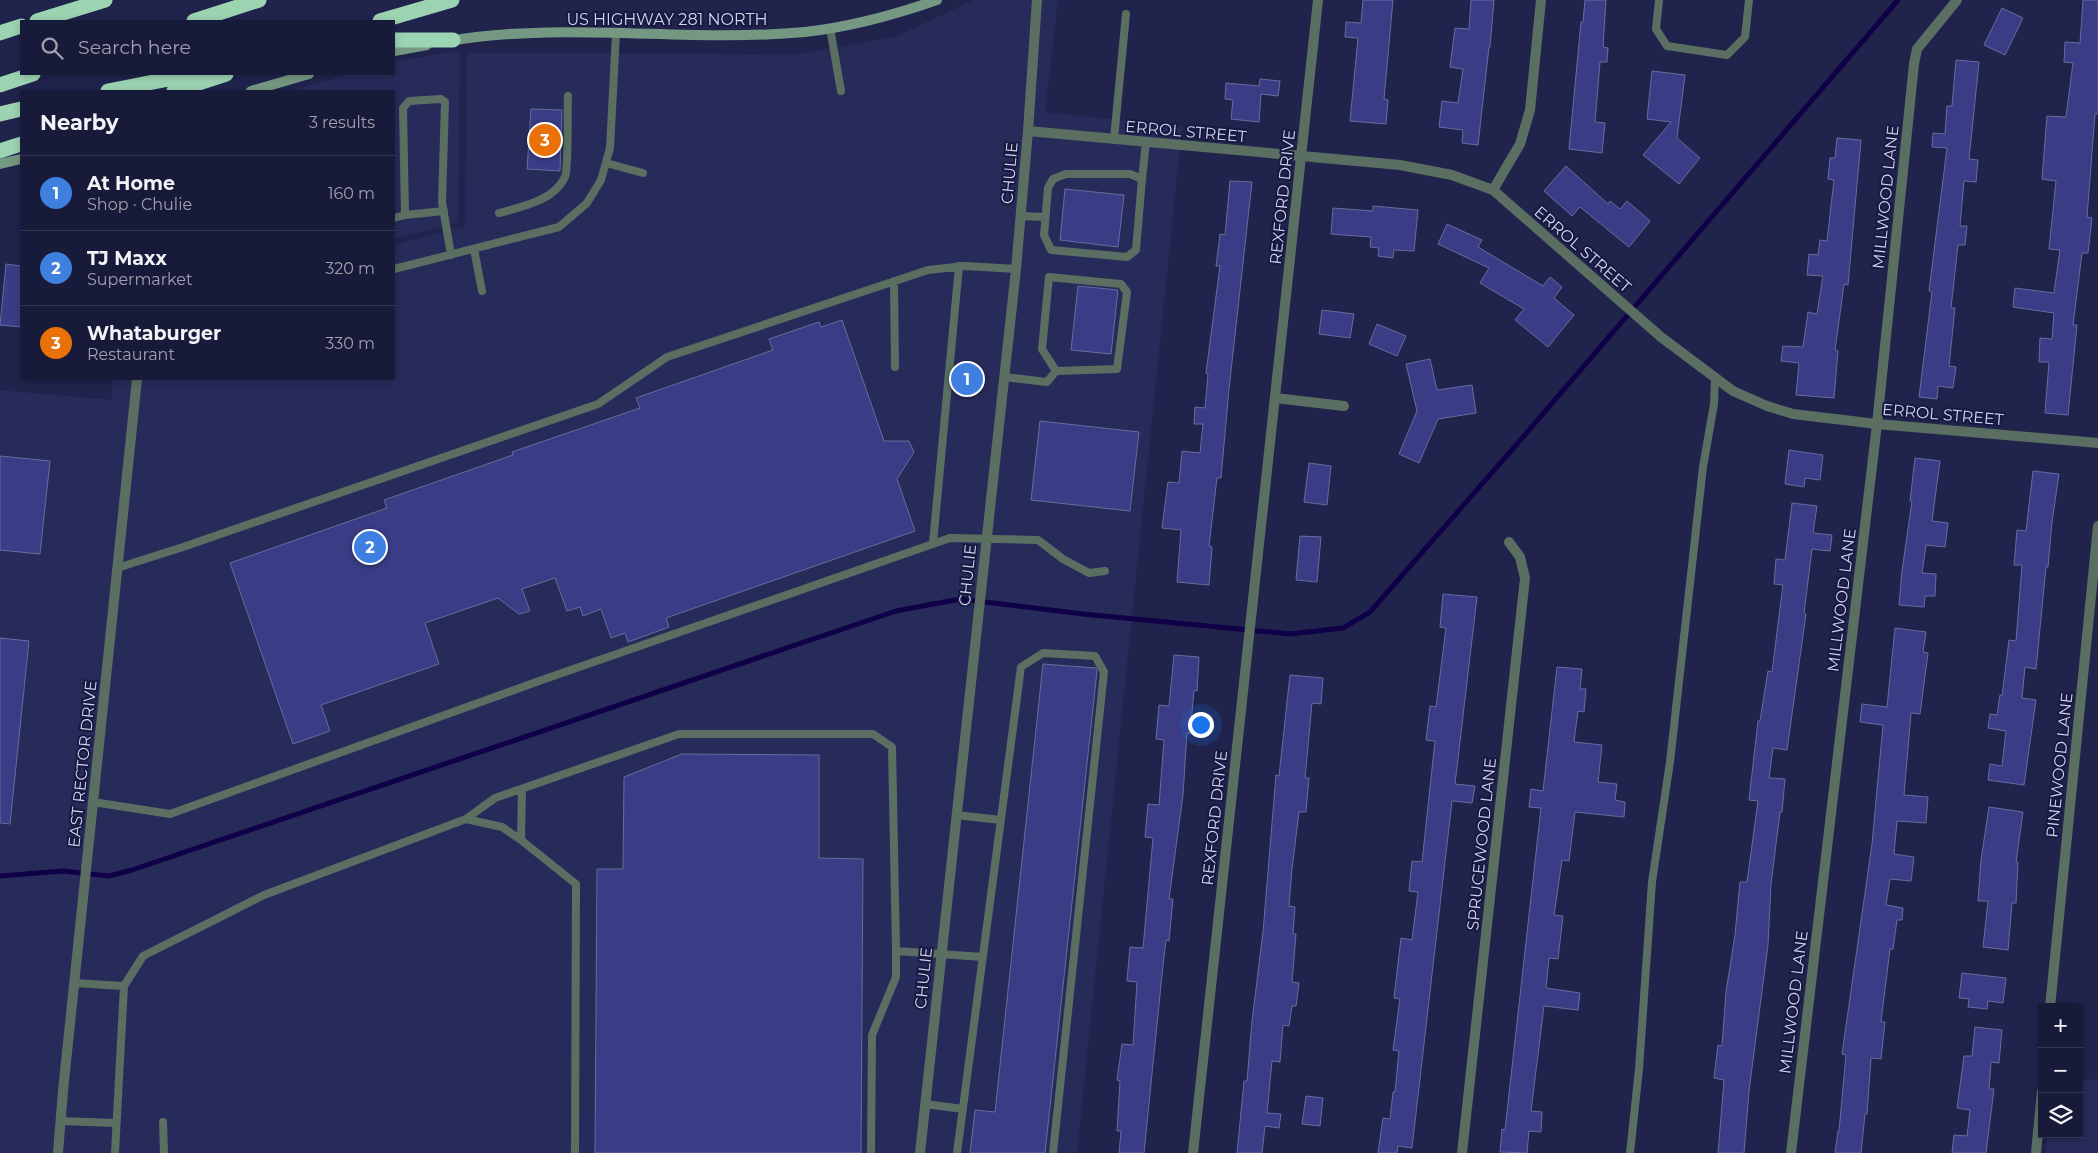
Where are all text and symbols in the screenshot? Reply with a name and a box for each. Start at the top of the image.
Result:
street label: US HIGHWAY 281 NORTH [566,10,768,29]
search box [20,20,395,75]
icon: search [38,34,66,62]
text: Search here [78,36,191,59]
text: Nearby [40,110,119,135]
text: 3 results [309,113,375,132]
street label: ERROL STREET [1124,117,1248,146]
pin: 3 [529,121,561,159]
street label: MILLWOOD LANE [1869,124,1902,270]
street label: REXFORD DRIVE [1266,129,1299,266]
street label: CHULIE [997,141,1022,205]
text: At Home [87,172,175,195]
text: 1 [53,184,59,203]
text: 160 m [328,184,375,203]
text: Shop · Chulie [87,195,192,214]
street label: ERROL STREET [1530,202,1636,297]
text: TJ Maxx [87,247,167,270]
text: 2 [51,259,61,278]
text: 320 m [325,259,375,278]
text: Supermarket [87,270,193,289]
text: Whataburger [87,322,221,345]
text: 3 [51,334,61,353]
text: 330 m [325,334,375,353]
text: Restaurant [87,345,175,364]
pin: 1 [951,360,983,398]
street label: ERROL STREET [1881,400,2005,429]
street label: MILLWOOD LANE [1823,527,1860,673]
pin: 2 [354,528,386,566]
street label: CHULIE [955,543,980,607]
street label: EAST RECTOR DRIVE [64,680,101,848]
street label: PINEWOOD LANE [2042,691,2077,839]
your location [1188,712,1214,738]
street label: REXFORD DRIVE [1198,750,1231,887]
street label: SPRUCEWOOD LANE [1463,757,1500,931]
street label: MILLWOOD LANE [1775,929,1812,1075]
street label: CHULIE [911,946,936,1010]
map controls [2038,1003,2083,1138]
button: + [2038,1003,2083,1048]
button: − [2038,1048,2083,1093]
button: layers [2038,1093,2083,1138]

